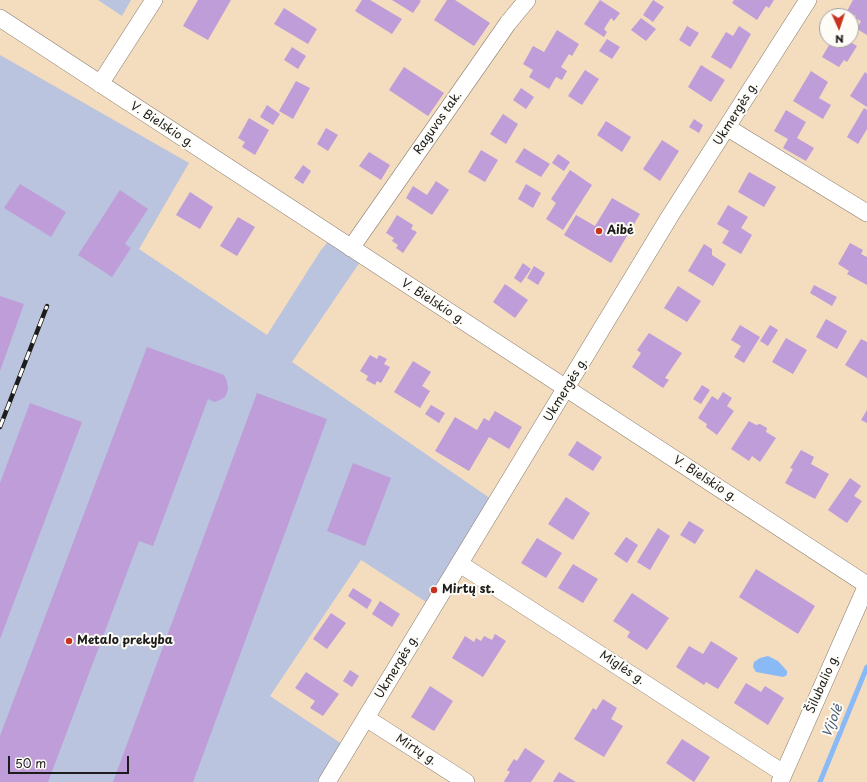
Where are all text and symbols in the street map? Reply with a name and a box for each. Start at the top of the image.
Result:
north arrow [819,8,859,48]
text: N [835,31,844,48]
street label: Ukmergės g. [711,80,761,148]
street label: Raguvos tak. [411,89,465,157]
street label: V. Bielskio g. [127,99,197,151]
place label: Aibė [607,224,634,238]
marker: Aibė [594,226,604,236]
street label: V. Bielskio g. [398,276,468,328]
street label: Ukmergės g. [541,355,591,425]
street label: V. Bielskio g. [670,453,740,505]
place label: Mirtų st. [442,583,495,597]
marker: Mirtų st. [429,585,439,595]
street label: Ukmergės g. [372,632,422,702]
place label: Metalo prekyba [77,634,173,648]
marker: Metalo prekyba [64,636,74,646]
street label: Miglės g. [597,648,647,688]
street label: Šilubalio g. [804,652,842,716]
water label: Vijolė [819,702,847,740]
street label: Mirtų g. [393,732,439,768]
scale bar [10,748,131,774]
text: 50 m [15,754,46,772]

